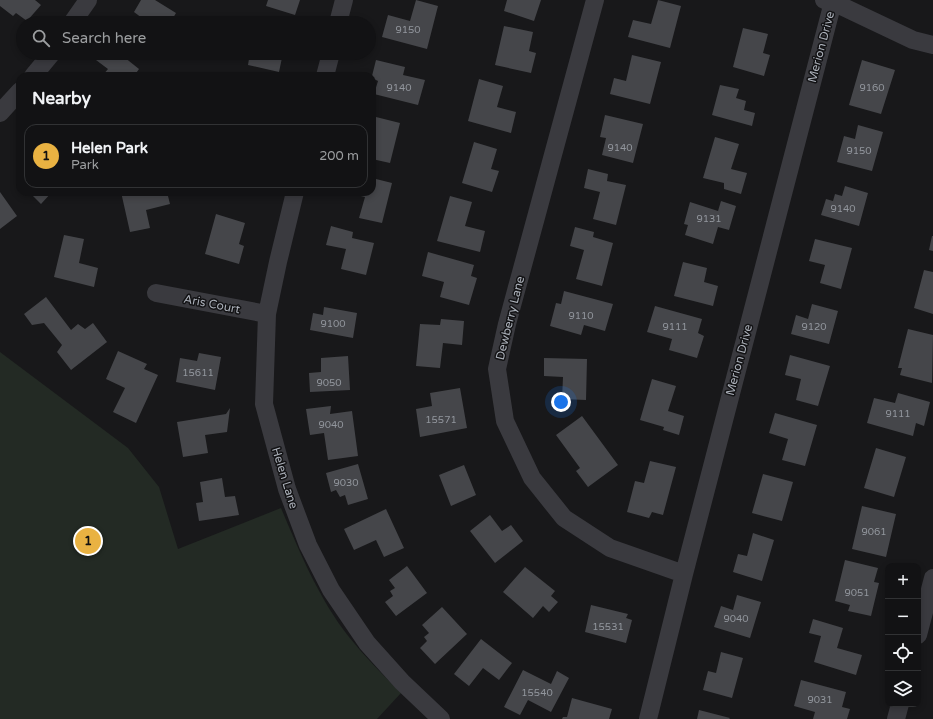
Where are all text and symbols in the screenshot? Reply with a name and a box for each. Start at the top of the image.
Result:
street label: Merion Drive [805,10,837,84]
search box [16,16,376,60]
house number: 9150 [395,24,421,36]
icon: search [30,27,52,49]
text: Search here [62,29,146,47]
house number: 9140 [386,82,412,94]
house number: 9160 [859,82,885,94]
text: Nearby [32,88,91,109]
text: Helen Park [71,139,148,157]
house number: 9140 [607,142,633,154]
house number: 9150 [846,145,872,157]
text: 1 [42,148,50,164]
text: 200 m [319,148,359,164]
text: Park [71,157,99,173]
house number: 9140 [830,203,856,215]
house number: 9131 [696,213,722,225]
street label: Dewberry Lane [493,274,527,361]
street label: Aris Court [183,292,242,316]
house number: 9110 [568,310,594,322]
house number: 9100 [320,318,346,330]
house number: 9111 [662,321,688,333]
house number: 9120 [801,321,827,333]
street label: Merion Drive [723,323,755,397]
house number: 15611 [182,367,214,379]
house number: 9050 [316,377,342,389]
your location [551,392,571,412]
house number: 9111 [885,408,911,420]
house number: 15571 [425,414,457,426]
house number: 9040 [318,419,344,431]
street label: Helen Lane [269,446,301,511]
house number: 9030 [333,477,359,489]
pin: 1 [75,526,101,556]
house number: 9061 [861,526,887,538]
map controls [885,563,921,707]
button: + [885,563,921,599]
house number: 9051 [844,587,870,599]
button: − [885,599,921,635]
house number: 9040 [723,613,749,625]
house number: 15531 [592,621,624,633]
button: locate [885,635,921,671]
button: layers [885,671,921,707]
house number: 15540 [521,687,553,699]
house number: 9031 [807,694,833,706]

